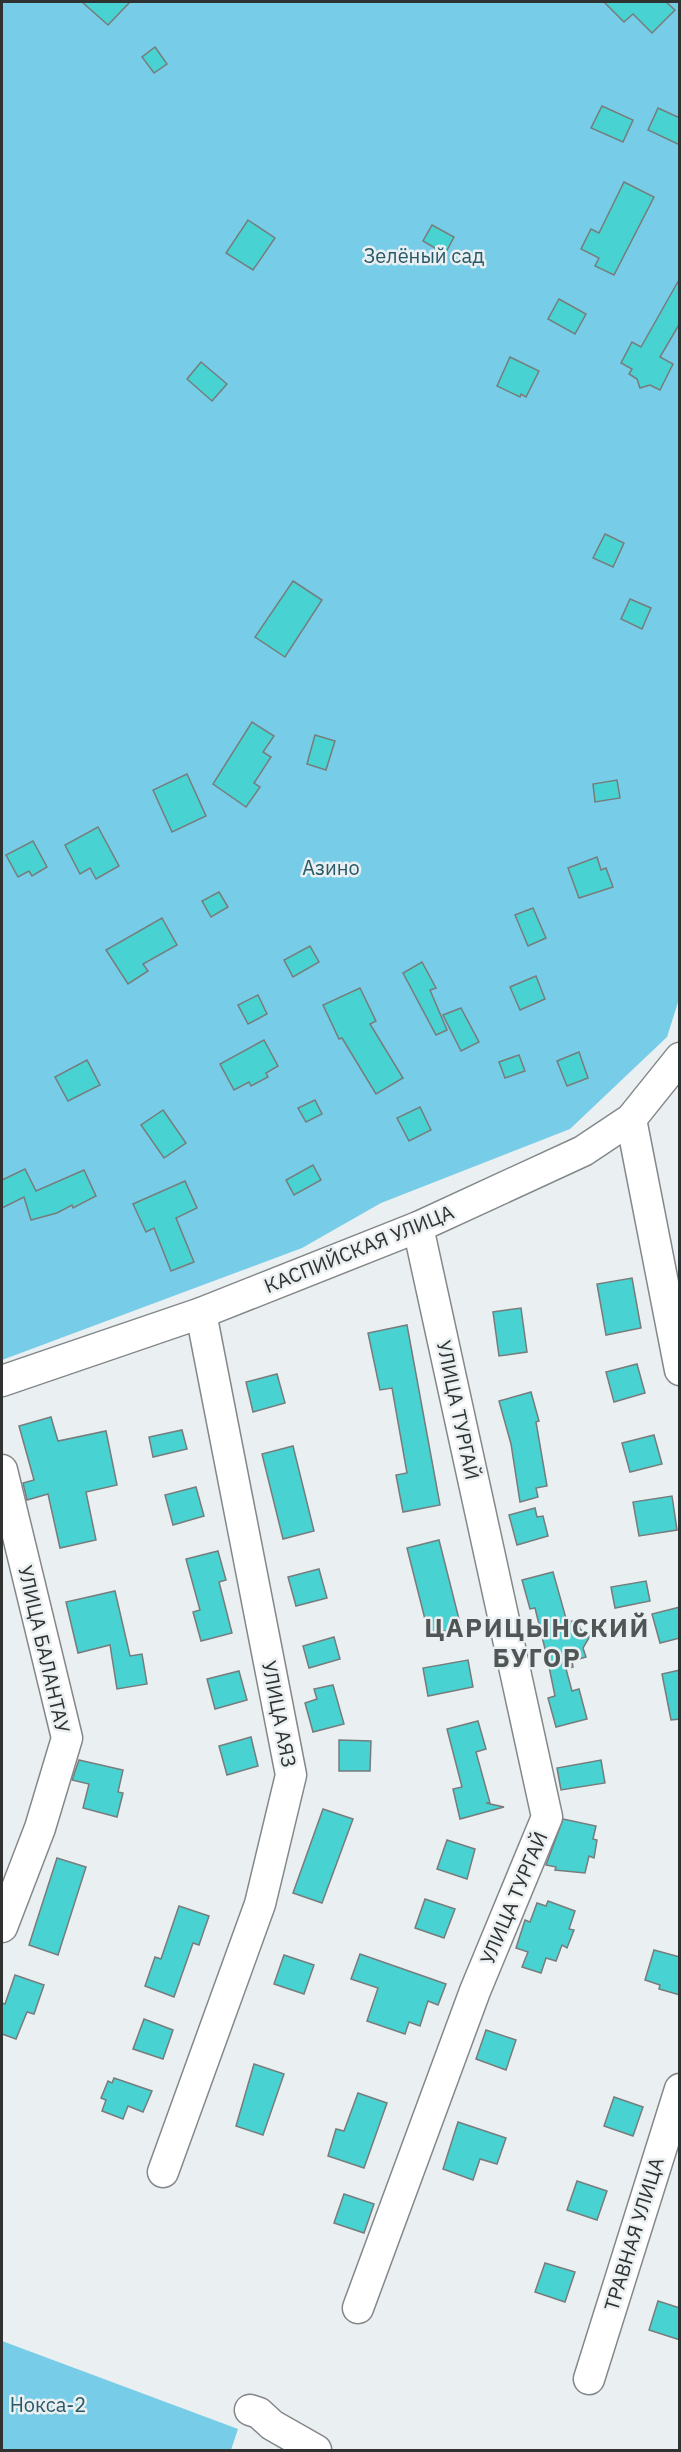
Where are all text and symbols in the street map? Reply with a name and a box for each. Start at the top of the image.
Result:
park label: Зелёный сад [364,242,485,269]
park label: Азино [302,854,360,881]
street label: КАСПИЙСКАЯ УЛИЦА [260,1198,458,1299]
street label: УЛИЦА ТУРГАЙ [431,1338,486,1482]
street label: УЛИЦА БАЛАНТАУ [12,1562,77,1735]
district label: ЦАРИЦЫНСКИЙ БУГОР [424,1610,650,1674]
street label: УЛИЦА АЯЗ [256,1658,303,1770]
street label: УЛИЦА ТУРГАЙ [473,1827,554,1968]
street label: ТРАВНАЯ УЛИЦА [597,2154,670,2314]
park label: Нокса-2 [10,2391,86,2418]

